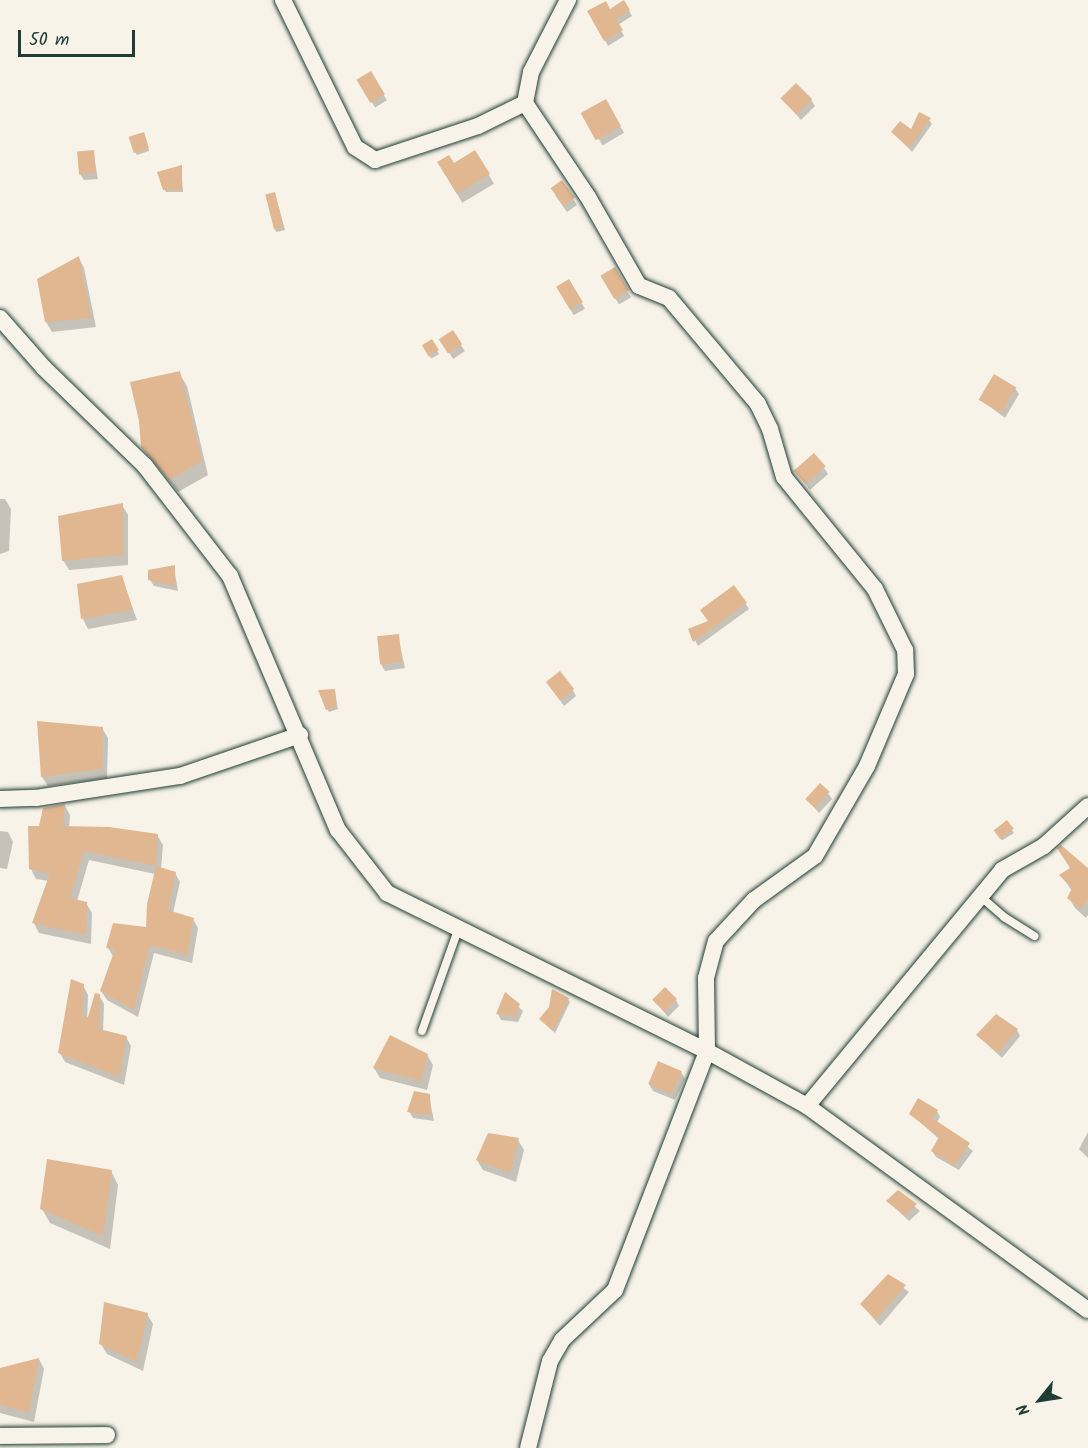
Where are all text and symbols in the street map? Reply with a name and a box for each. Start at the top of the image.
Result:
scale bar [21,18,138,56]
text: 50 m [29,26,69,55]
north arrow [1010,1370,1070,1430]
text: N [1011,1399,1037,1420]

